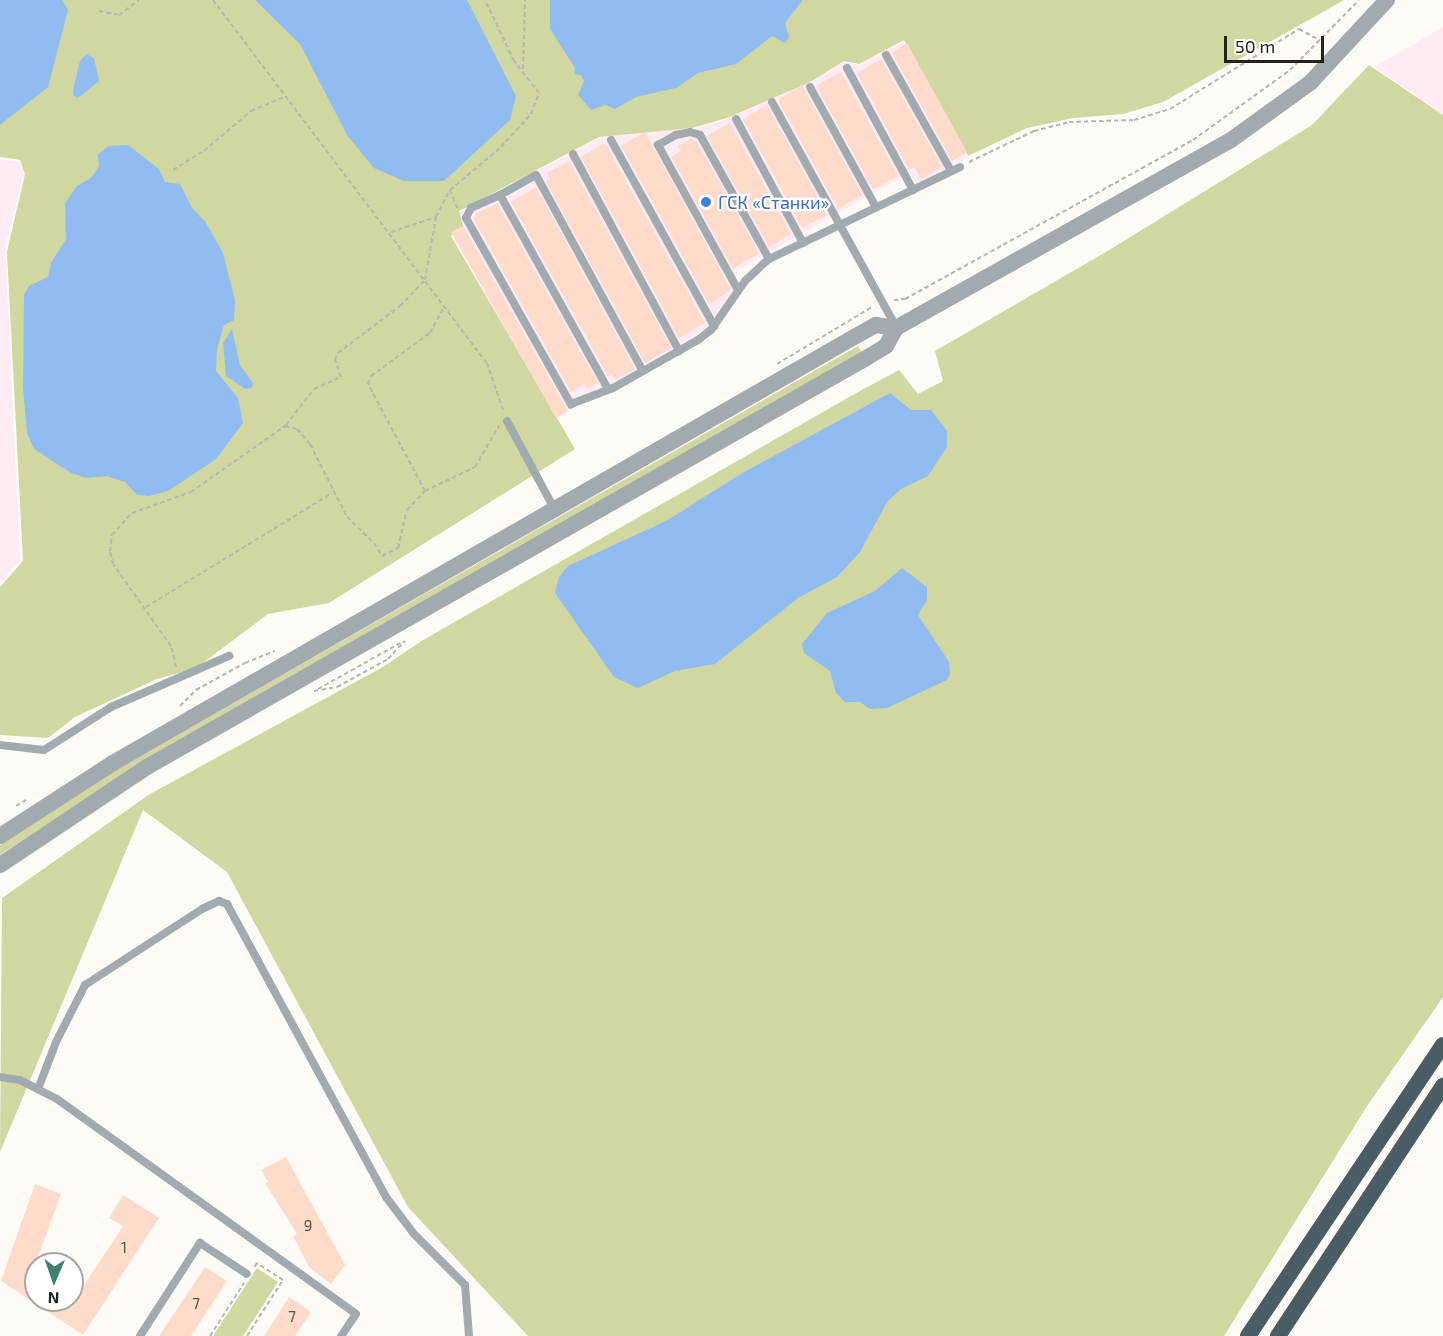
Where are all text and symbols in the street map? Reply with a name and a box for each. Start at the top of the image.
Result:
scale bar [1227,24,1328,62]
text: 50 m [1235,35,1275,57]
place label: ГСК «Станки» [718,191,829,213]
marker: ГСК «Станки» [699,195,713,209]
house number: 9 [304,1217,312,1235]
house number: 1 [121,1239,127,1257]
north arrow [24,1252,84,1312]
text: N [47,1289,60,1308]
house number: 7 [192,1295,200,1313]
house number: 7 [288,1308,296,1326]

